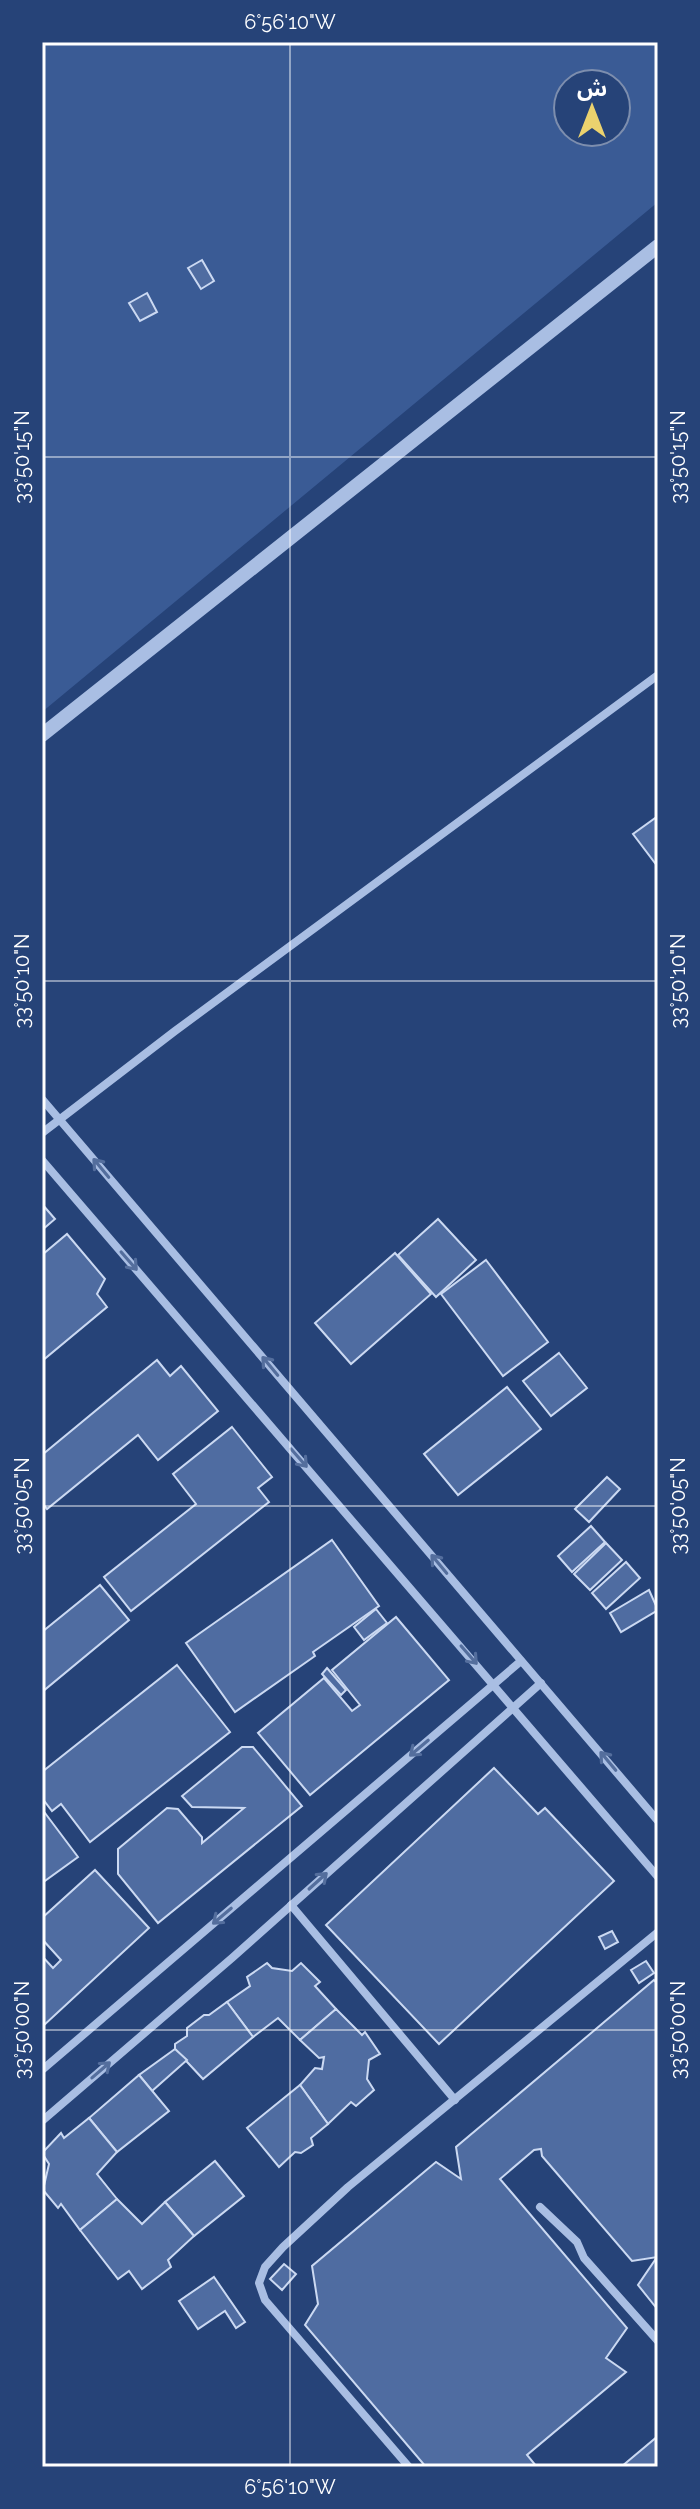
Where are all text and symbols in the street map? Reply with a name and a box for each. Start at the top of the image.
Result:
text: 6°56'10"W [244,10,336,34]
north arrow [552,68,632,148]
text: ش [577,75,607,101]
text: 33°50'15"N [10,410,34,504]
text: 33°50'15"N [666,410,690,504]
text: 33°50'10"N [10,934,34,1028]
text: 33°50'10"N [666,934,690,1028]
one-way arrow [92,1158,110,1179]
one-way arrow [120,1251,138,1271]
one-way arrow [261,1356,279,1377]
one-way arrow [290,1448,308,1468]
text: 33°50'05"N [10,1457,34,1555]
text: 33°50'05"N [666,1457,690,1555]
one-way arrow [430,1554,448,1574]
one-way arrow [460,1645,478,1665]
one-way arrow [410,1739,430,1757]
one-way arrow [599,1752,617,1772]
one-way arrow [308,1872,328,1890]
one-way arrow [212,1907,232,1925]
text: 33°50'00"N [10,1981,34,2079]
text: 33°50'00"N [666,1981,690,2079]
one-way arrow [91,2061,111,2079]
text: 6°56'10"W [244,2475,336,2499]

